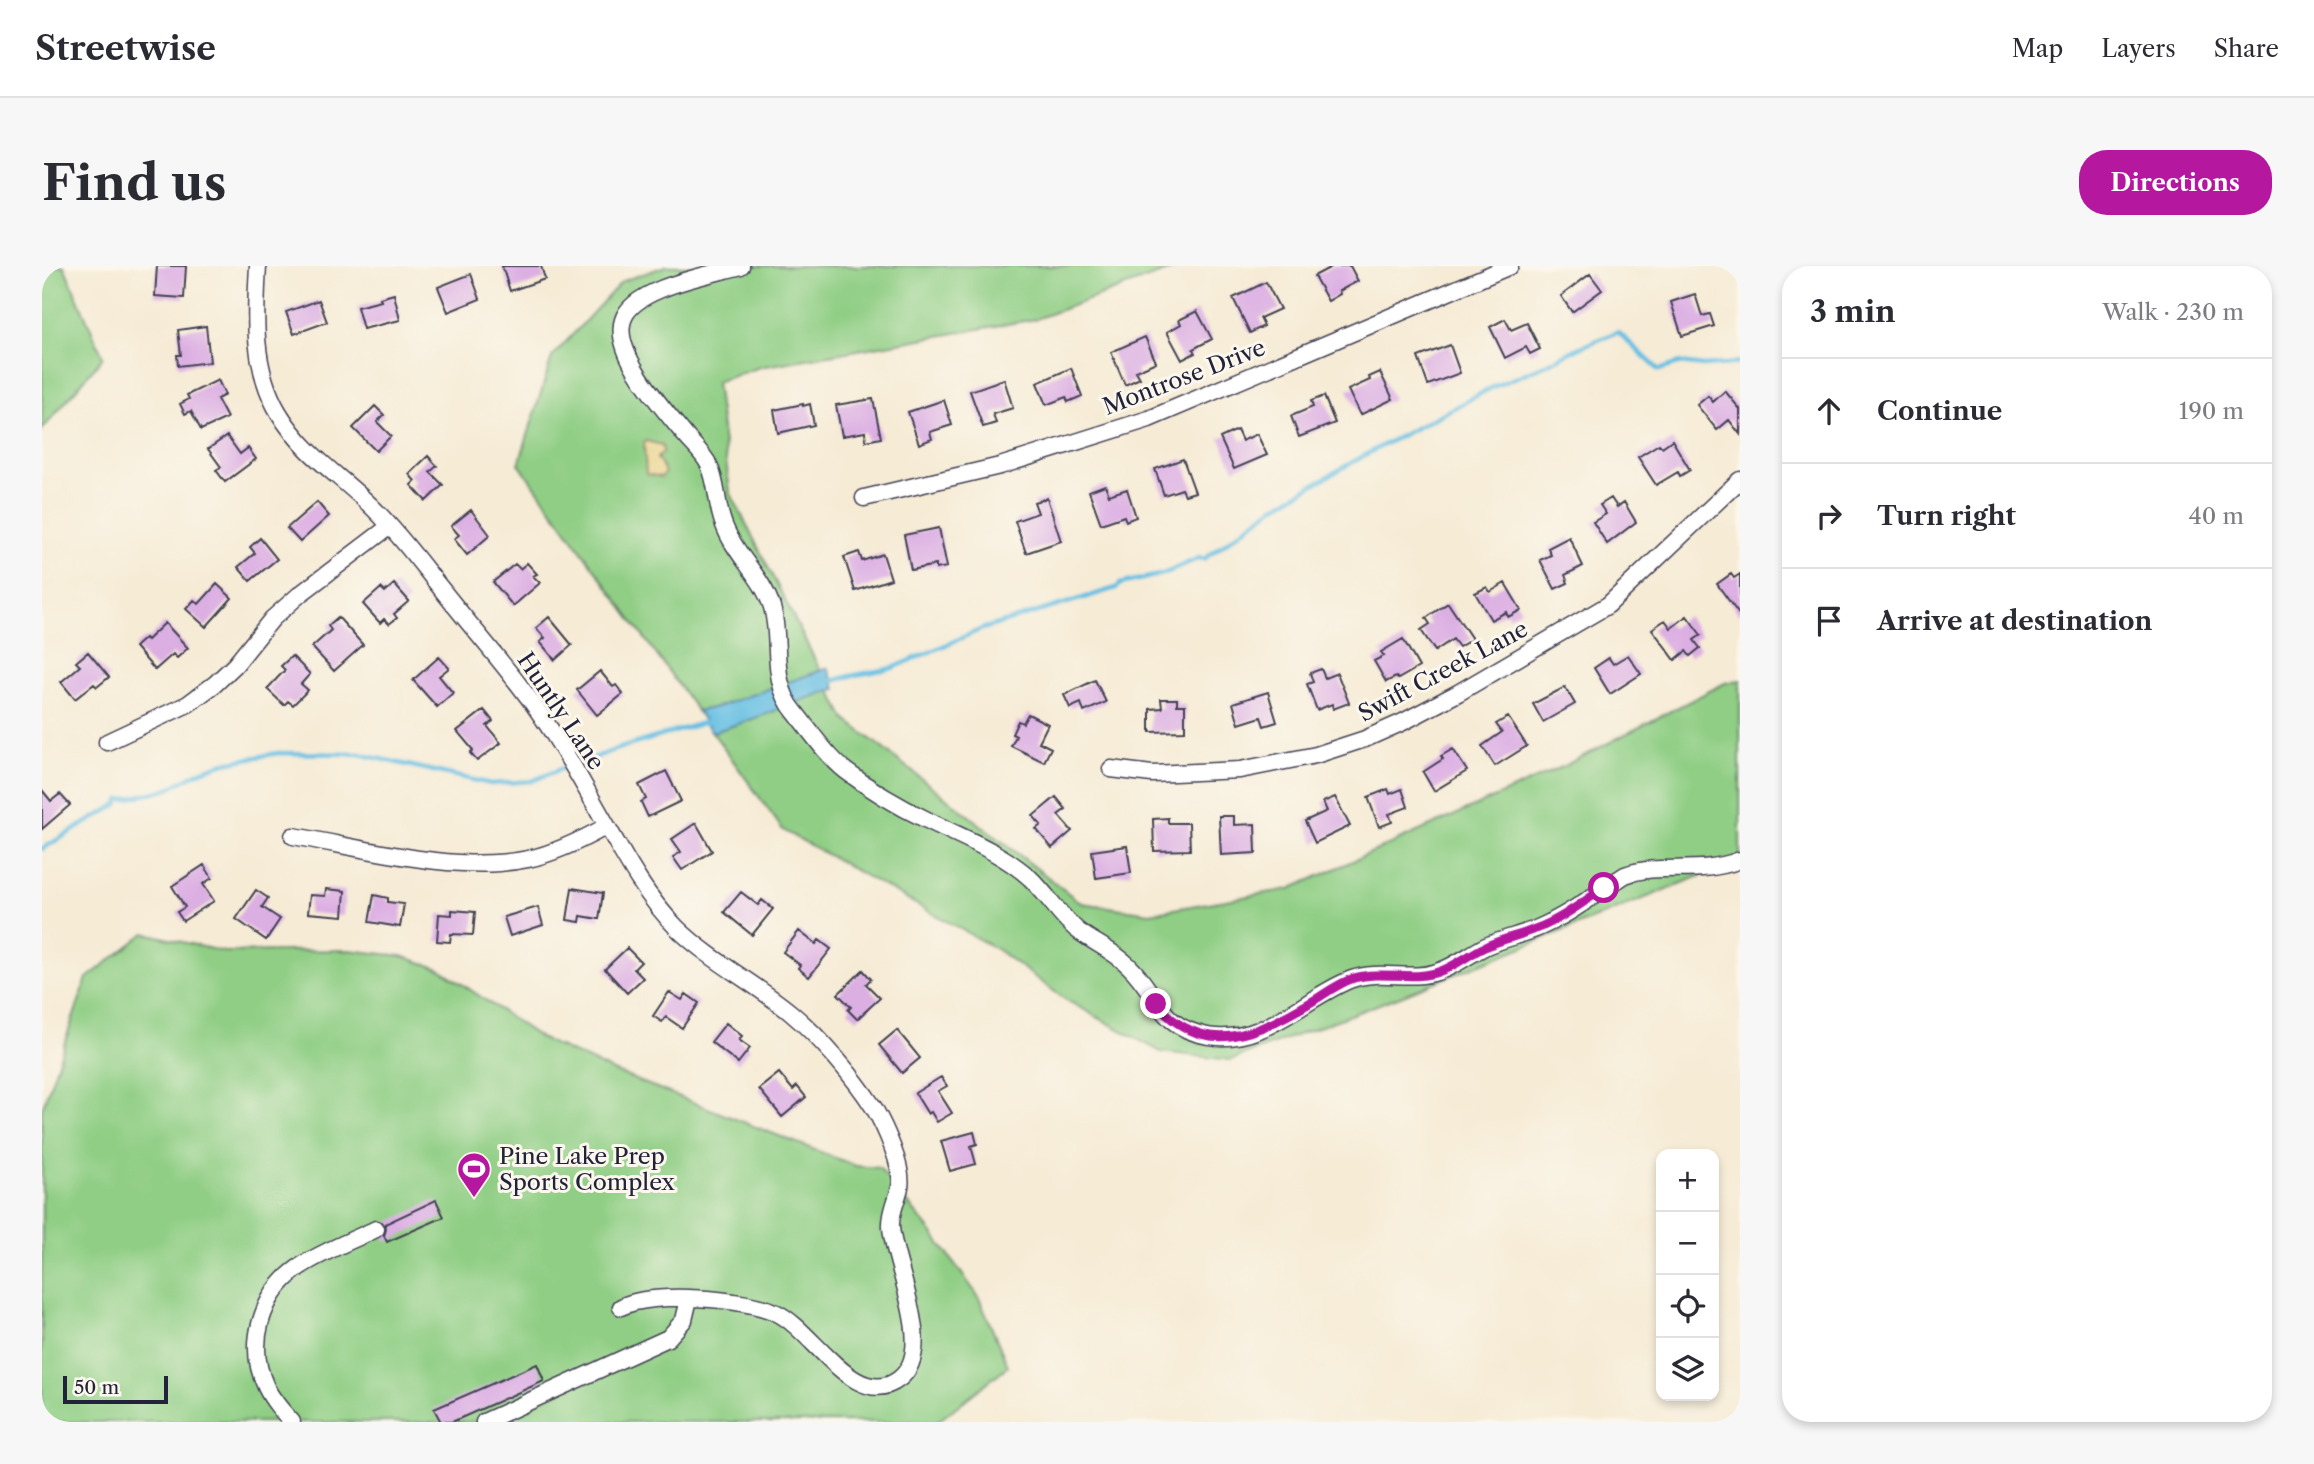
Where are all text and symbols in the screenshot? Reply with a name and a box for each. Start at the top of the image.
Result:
text: Streetwise [35,28,216,69]
text: Map [2012,34,2063,63]
text: Layers [2101,34,2176,63]
text: Share [2214,34,2279,63]
button: Directions [2079,150,2272,215]
text: Find us [42,152,226,213]
text: 3 min [1810,293,1896,330]
text: Walk · 230 m [2102,298,2244,326]
street label: Montrose Drive [1099,333,1269,421]
icon: ahead [1810,392,1848,430]
text: Continue [1877,395,2002,427]
text: 190 m [2179,397,2244,425]
icon: right [1810,497,1848,535]
text: Turn right [1877,500,2016,532]
text: 40 m [2189,502,2244,530]
icon: arrive [1810,602,1848,640]
text: Arrive at destination [1877,605,2152,637]
street label: Swift Creek Lane [1353,615,1533,727]
street label: Huntly Lane [512,647,610,775]
route start [1588,872,1619,903]
route end [1140,988,1171,1019]
place label: Pine Lake Prep Sports Complex [499,1142,675,1196]
map controls [1656,1149,1719,1401]
button: + [1656,1149,1719,1212]
sports icon: Pine Lake Prep Sports Complex [455,1150,493,1199]
button: − [1656,1212,1719,1275]
button: locate [1656,1275,1719,1338]
button: layers [1656,1338,1719,1401]
scale bar [63,1373,168,1405]
text: 50 m [74,1376,119,1399]

